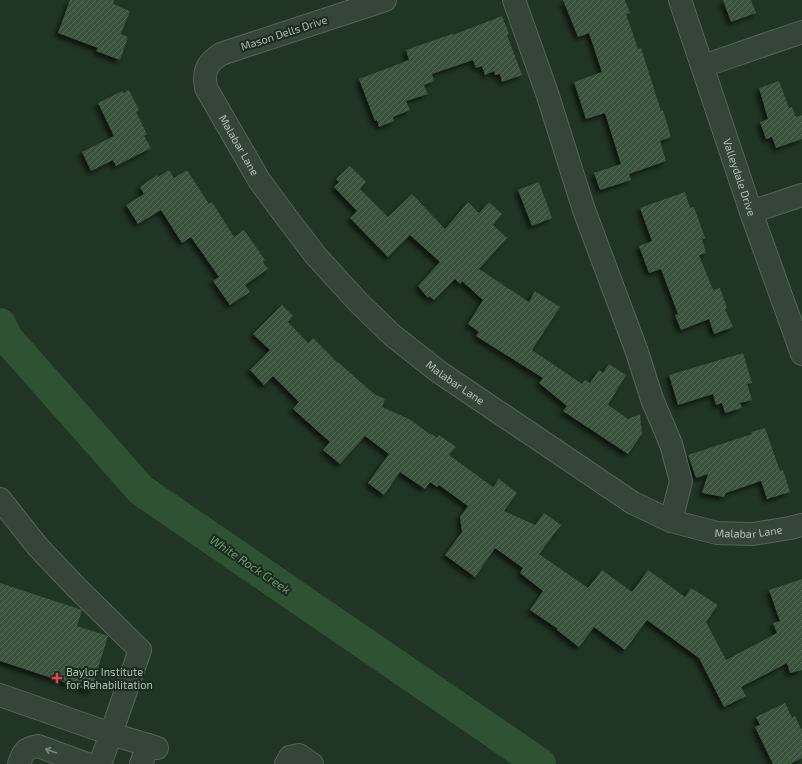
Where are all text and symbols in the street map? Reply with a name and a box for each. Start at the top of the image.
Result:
street label: Mason Dells Drive [239,12,329,53]
street label: Malabar Lane [217,112,262,178]
street label: Valleydale Drive [721,137,759,218]
street label: Malabar Lane [424,357,487,407]
street label: Malabar Lane [715,522,783,540]
water label: White Rock Creek [208,532,294,596]
place label: Baylor Institute for Rehabilitation [66,665,153,691]
marker: Baylor Institute for Rehabilitation [51,672,63,684]
one-way arrow [45,746,57,754]

